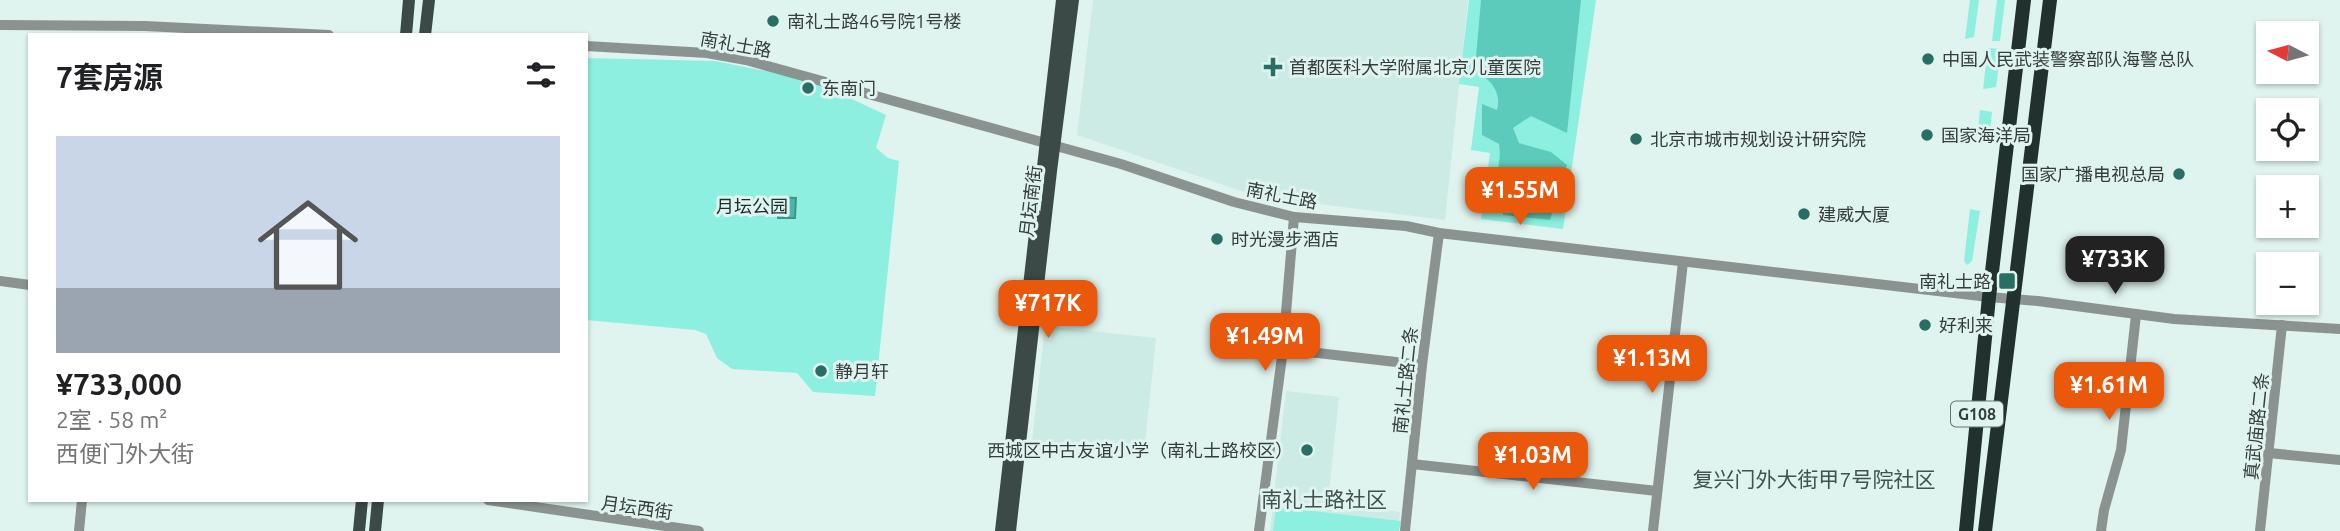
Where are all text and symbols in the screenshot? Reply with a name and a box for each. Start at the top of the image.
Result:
place label: 南礼士路46号院1号楼 [787,11,961,31]
marker: 南礼士路46号院1号楼 [765,13,781,29]
north arrow [2256,21,2319,84]
map controls [2256,21,2319,315]
street label: 南礼士路 [699,28,773,60]
place label: 中国人民武装警察部队海警总队 [1942,49,2194,69]
marker: 中国人民武装警察部队海警总队 [1920,51,1936,67]
icon: filters [522,56,560,94]
marker: 首都医科大学附属北京儿童医院 [1263,57,1283,77]
place label: 首都医科大学附属北京儿童医院 [1289,57,1541,77]
text: 7套房源 [56,60,163,94]
place label: 东南门 [822,78,876,98]
marker: 东南门 [800,80,816,96]
button: locate [2256,98,2319,161]
place label: 国家海洋局 [1941,125,2031,145]
marker: 国家海洋局 [1919,127,1935,143]
place label: 北京市城市规划设计研究院 [1650,129,1866,149]
marker: 北京市城市规划设计研究院 [1628,131,1644,147]
street label: 月坛南街 [1016,164,1044,238]
place label: 国家广播电视总局 [2021,164,2165,184]
marker: 国家广播电视总局 [2171,166,2187,182]
pin: ¥1.55M [1463,168,1577,227]
button: + [2256,175,2319,238]
text: ¥1.55M [1481,177,1559,202]
street label: 南礼士路 [1245,178,1319,212]
icon: home [245,182,371,308]
park label: 月坛公园 [716,196,788,216]
place label: 建威大厦 [1818,204,1890,224]
marker: 建威大厦 [1796,206,1812,222]
place label: 时光漫步酒店 [1231,229,1339,249]
marker: 时光漫步酒店 [1209,231,1225,247]
pin: ¥733K [2066,236,2164,296]
text: ¥733K [2081,246,2149,271]
button: − [2256,252,2319,315]
place label: 南礼士路 [1919,271,1991,291]
marker: 南礼士路 [1997,271,2017,291]
pin: ¥717K [999,280,1097,340]
text: ¥717K [1014,290,1082,315]
pin: ¥1.49M [1208,314,1322,373]
place label: 好利来 [1939,315,1993,335]
marker: 好利来 [1917,317,1933,333]
text: ¥1.49M [1226,323,1304,348]
street label: 南礼士路二条 [1389,325,1421,435]
pin: ¥1.13M [1595,336,1709,395]
text: ¥1.13M [1613,345,1691,370]
place label: 静月轩 [835,361,889,381]
pin: ¥1.61M [2052,362,2166,422]
marker: 静月轩 [813,363,829,379]
text: ¥733,000 [56,367,182,401]
street label: 真武庙路二条 [2240,371,2272,481]
text: ¥1.61M [2070,372,2148,397]
road number: G108 [1951,402,2003,426]
text: 2室 · 58 m² [56,407,167,432]
pin: ¥1.03M [1476,433,1590,492]
place label: 西城区中古友谊小学（南礼士路校区） [987,440,1293,460]
text: 西便门外大街 [56,441,194,466]
marker: 西城区中古友谊小学（南礼士路校区） [1299,442,1315,458]
text: ¥1.03M [1494,442,1572,467]
district label: 复兴门外大街甲7号院社区 [1693,467,1935,491]
district label: 南礼士路社区 [1261,487,1387,511]
street label: 月坛西街 [600,492,674,522]

